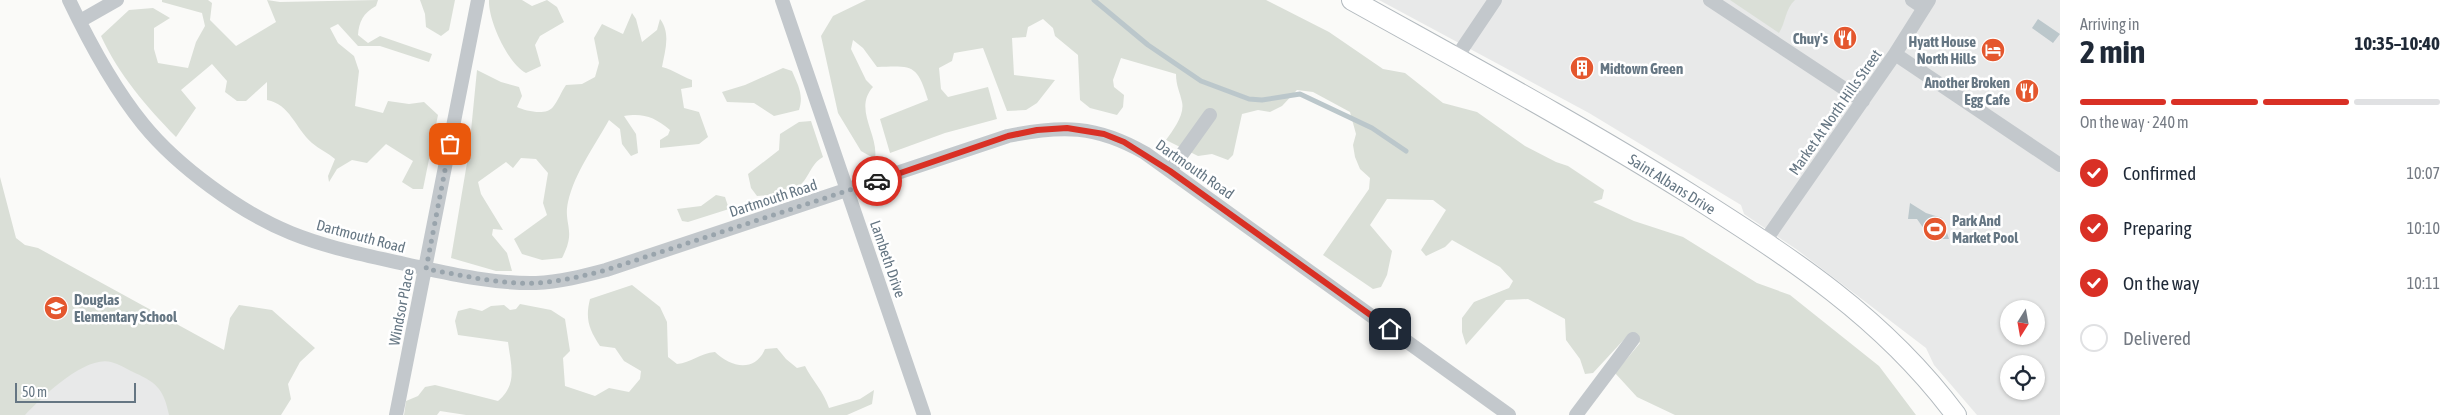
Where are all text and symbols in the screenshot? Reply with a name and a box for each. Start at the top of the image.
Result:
text: Arriving in [2080,15,2140,33]
restaurant icon: Chuy's [1832,25,1858,51]
place label: Chuy's [1793,30,1829,47]
text: 10:35–10:40 [2354,32,2440,54]
place label: Hyatt House North Hills [1908,33,1977,67]
text: 2 min [2080,33,2145,70]
hotel icon: Hyatt House North Hills [1980,37,2006,63]
street label: Market At North Hills Street [1785,46,1885,178]
building icon: Midtown Green [1569,55,1595,81]
place label: Midtown Green [1600,60,1683,77]
place label: Another Broken Egg Cafe [1923,74,2010,108]
restaurant icon: Another Broken Egg Cafe [2014,78,2040,104]
text: On the way · 240 m [2080,113,2189,131]
pin [429,123,471,165]
icon: bag [436,130,464,158]
street label: Dartmouth Road [1153,136,1237,202]
street label: Saint Albans Drive [1625,150,1719,218]
courier [852,156,902,206]
icon: check [2080,159,2108,187]
text: Confirmed [2123,162,2196,184]
text: 10:07 [2406,164,2440,182]
icon: car [863,167,891,195]
street label: Dartmouth Road [727,176,819,220]
place label: Park And Market Pool [1952,212,2019,246]
icon: check [2080,214,2108,242]
street label: Dartmouth Road [315,216,407,256]
sports icon: Park And Market Pool [1922,216,1948,242]
text: Preparing [2123,217,2192,239]
street label: Lambeth Drive [867,218,909,300]
text: 10:10 [2407,219,2440,237]
street label: Windsor Place [385,267,417,347]
icon: check [2080,269,2108,297]
text: On the way [2123,272,2200,294]
text: 10:11 [2407,274,2440,292]
place label: Douglas Elementary School [74,291,178,325]
school or university icon: Douglas Elementary School [43,295,69,321]
north arrow [2000,300,2045,345]
map controls [2000,300,2045,400]
pin [1369,308,1411,350]
icon: home [1376,315,1404,343]
text: Delivered [2123,327,2191,349]
button: locate [2000,355,2045,400]
scale bar [15,380,136,403]
text: 50 m [22,384,47,400]

